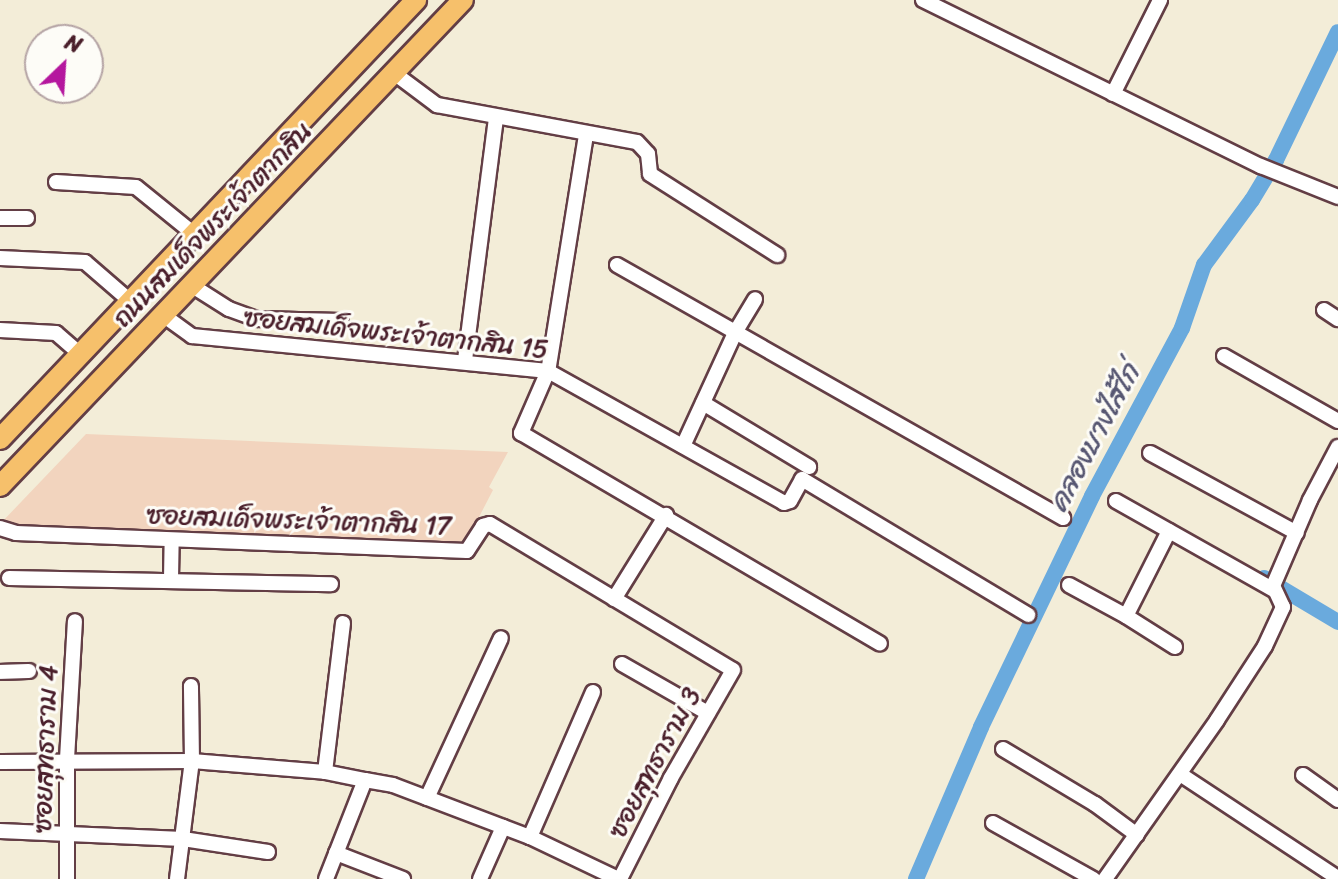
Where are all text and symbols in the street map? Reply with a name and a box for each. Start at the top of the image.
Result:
text: N [58,23,89,65]
north arrow [24,24,104,104]
street label: ถนนสมเด็จพระเจ้าตากสิน [107,116,319,334]
street label: ซอยสมเด็จพระเจ้าตากสิน 15 [242,302,550,366]
water label: คลองบางไส้ไก่ [1041,359,1147,517]
street label: ซอยสมเด็จพระเจ้าตากสิน 17 [146,500,452,542]
street label: ซอยสุทธาราม 4 [27,664,65,834]
street label: ซอยสุทธาราม 3 [602,682,708,844]

